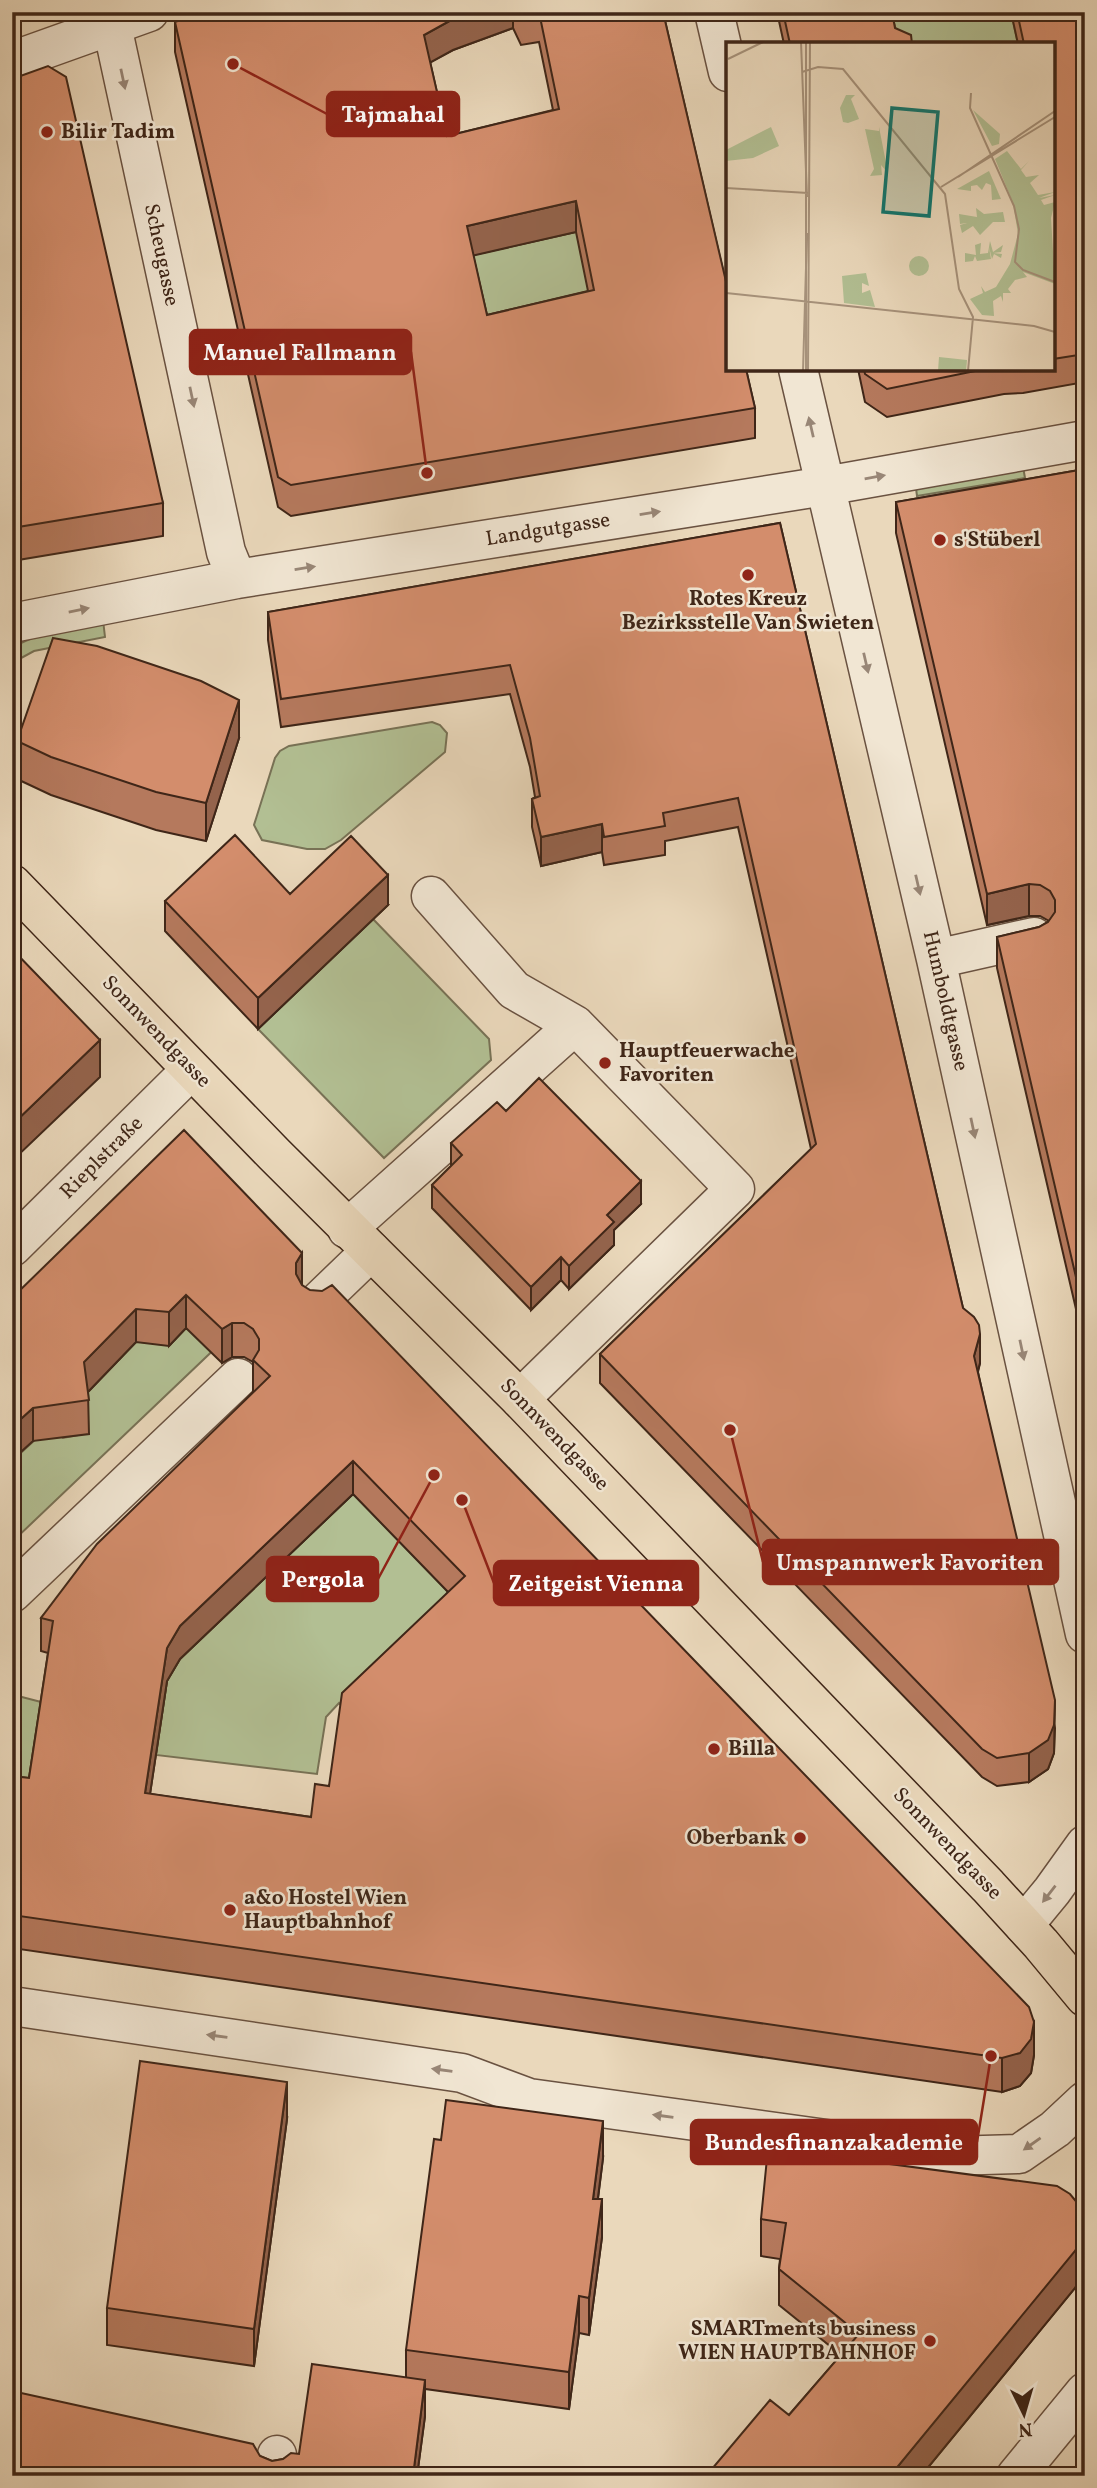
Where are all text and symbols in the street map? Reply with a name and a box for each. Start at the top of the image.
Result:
inset map [726,42,1055,371]
one-way arrow [118,68,129,90]
callout: Tajmahal [327,92,459,136]
text: Tajmahal [341,100,445,132]
place label: Bilir Tadim [61,118,175,147]
marker: Bilir Tadim [39,124,55,140]
street label: Scheugasse [136,201,186,309]
callout: Manuel Fallmann [190,330,411,374]
text: Manuel Fallmann [203,338,397,370]
one-way arrow [187,386,198,408]
one-way arrow [806,416,817,438]
one-way arrow [864,471,886,482]
street label: Landgutgasse [484,506,612,554]
one-way arrow [639,507,661,518]
place label: s'Stüberl [954,526,1040,555]
marker: s'Stüberl [932,532,948,548]
one-way arrow [294,562,316,573]
marker: Rotes Kreuz Bezirksstelle Van Swieten [740,567,756,583]
place label: Rotes Kreuz Bezirksstelle Van Swieten [622,585,874,638]
one-way arrow [68,604,90,615]
one-way arrow [861,652,872,674]
one-way arrow [913,874,924,896]
street label: Humboldtgasse [915,928,975,1074]
street label: Sonnwendgasse [95,969,217,1095]
place label: Hauptfeuerwache Favoriten [619,1037,795,1090]
marker: Hauptfeuerwache Favoriten [597,1055,613,1071]
street label: Rieplstraße [54,1110,150,1206]
one-way arrow [967,1117,978,1139]
one-way arrow [1016,1339,1027,1361]
street label: Sonnwendgasse [493,1372,615,1498]
callout: Umspannwerk Favoriten [763,1540,1058,1584]
text: Umspannwerk Favoriten [776,1548,1044,1580]
callout: Pergola [267,1557,378,1601]
callout: Zeitgeist Vienna [494,1561,698,1605]
text: Pergola [282,1565,364,1597]
text: Zeitgeist Vienna [508,1569,684,1601]
place label: Billa [728,1735,775,1764]
marker: Billa [706,1741,722,1757]
street label: Sonnwendgasse [886,1781,1008,1907]
place label: Oberbank [686,1824,786,1853]
marker: Oberbank [792,1830,808,1846]
place label: a&o Hostel Wien Hauptbahnhof [244,1884,407,1937]
one-way arrow [1043,1885,1057,1903]
marker: a&o Hostel Wien Hauptbahnhof [222,1902,238,1918]
one-way arrow [205,2031,227,2042]
one-way arrow [430,2064,452,2075]
one-way arrow [652,2111,674,2122]
callout: Bundesfinanzakademie [691,2120,977,2164]
text: Bundesfinanzakademie [705,2128,963,2160]
one-way arrow [1022,2138,1042,2151]
place label: SMARTments business WIEN HAUPTBAHNHOF [678,2315,916,2368]
marker: SMARTments business WIEN HAUPTBAHNHOF [922,2333,938,2349]
north arrow [988,2380,1058,2450]
text: N [1017,2415,1033,2443]

